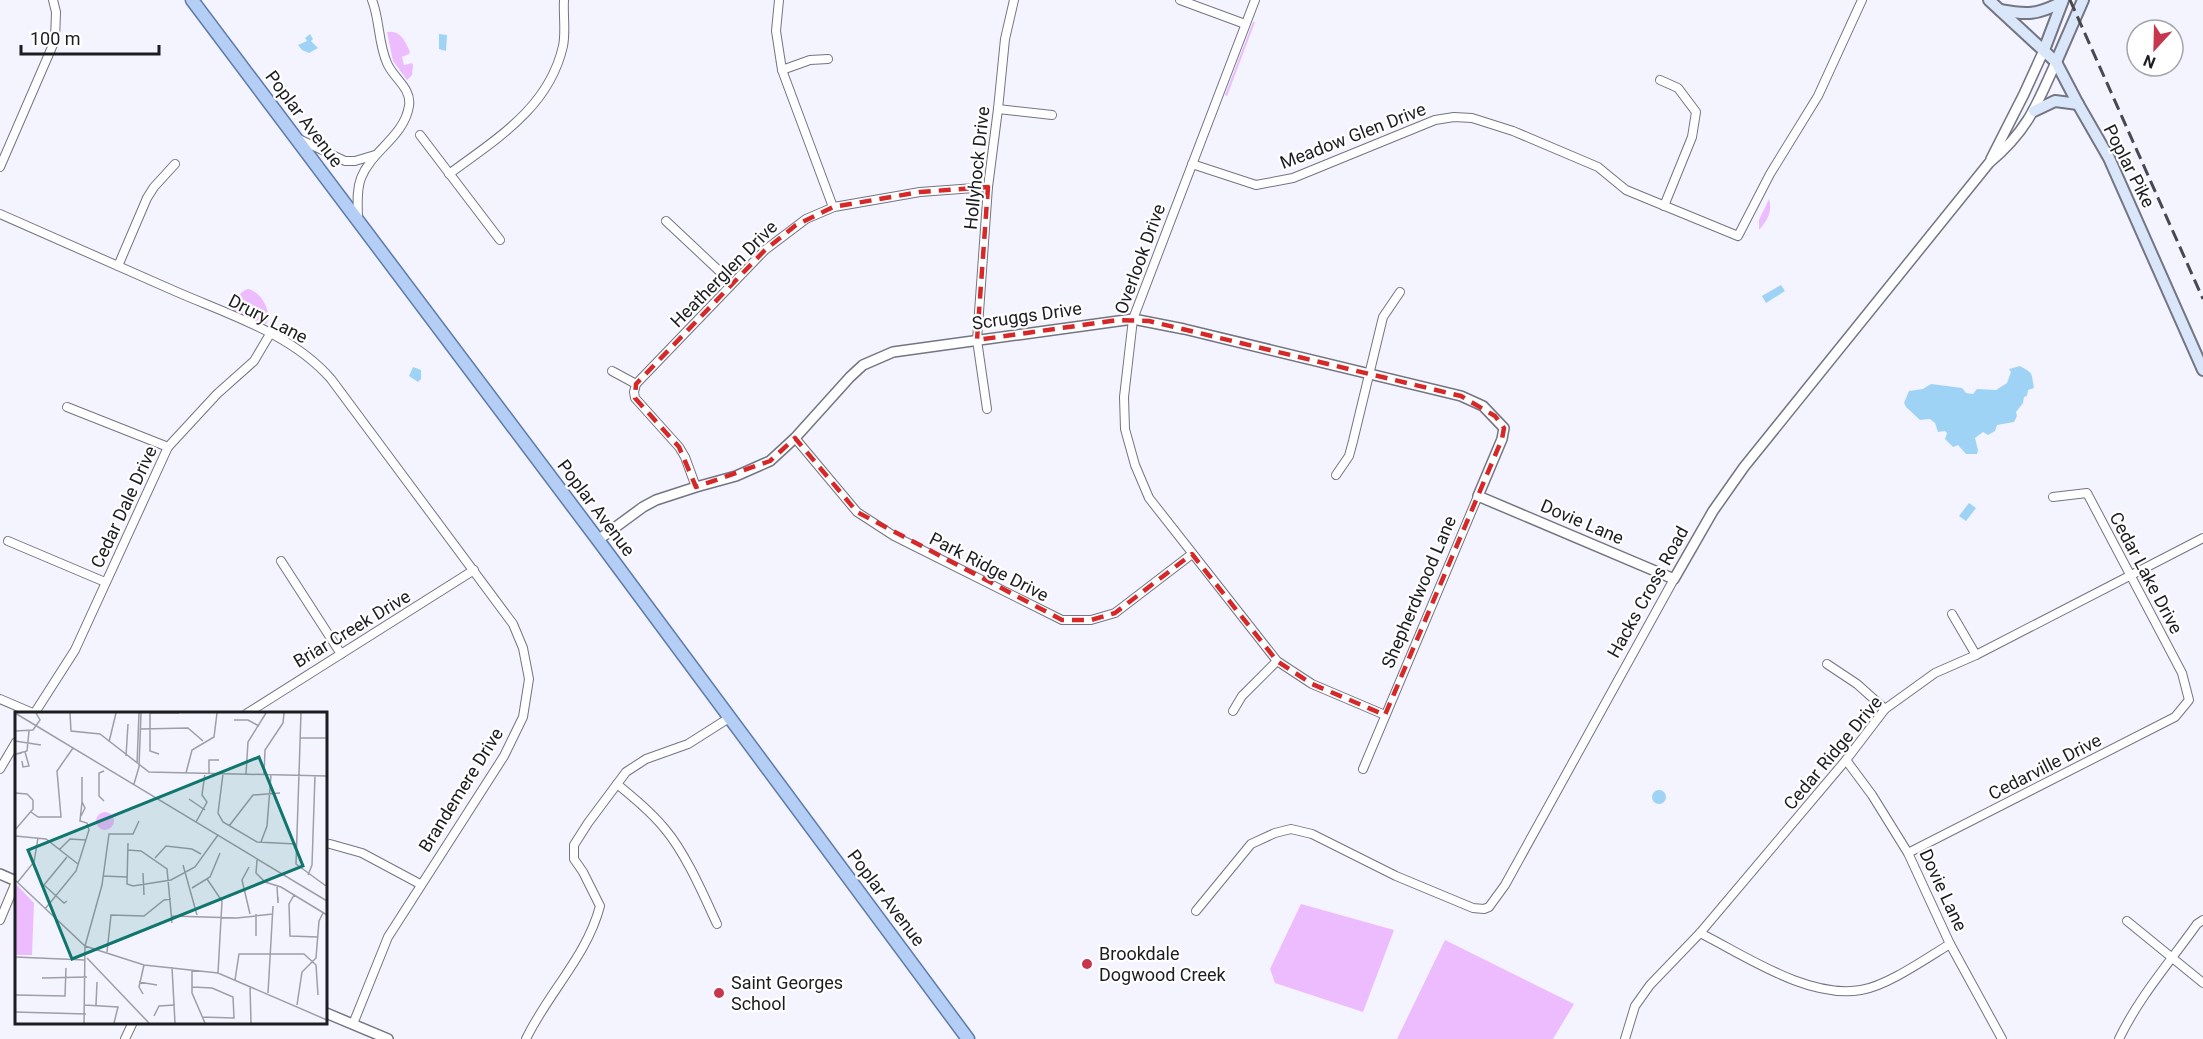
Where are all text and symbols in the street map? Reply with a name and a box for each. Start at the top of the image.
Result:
scale bar [21,18,159,56]
north arrow [2125,18,2185,78]
text: 100 m [30,28,81,49]
text: N [2141,51,2158,72]
street label: Poplar Avenue [261,66,347,171]
street label: Meadow Glen Drive [1277,98,1429,173]
street label: Hollyhock Drive [960,105,993,231]
street label: Poplar Pike [2100,121,2159,211]
street label: Overlook Drive [1110,201,1169,317]
street label: Heatherglen Drive [666,216,781,331]
street label: Drury Lane [225,290,311,347]
street label: Scruggs Drive [971,297,1083,334]
street label: Cedar Dale Drive [86,442,161,571]
street label: Poplar Avenue [553,455,639,560]
street label: Dovie Lane [1538,495,1627,548]
street label: Cedar Lake Drive [2106,508,2187,637]
street label: Shepherdwood Lane [1377,512,1460,671]
street label: Hacks Cross Road [1603,522,1692,661]
street label: Park Ridge Drive [926,527,1052,606]
street label: Briar Creek Drive [289,585,414,672]
street label: Cedar Ridge Drive [1779,692,1886,814]
inset map [15,712,327,1024]
street label: Brandemere Drive [414,724,507,856]
street label: Cedarville Drive [1985,729,2105,804]
street label: Poplar Avenue [843,845,929,950]
street label: Dovie Lane [1915,845,1972,934]
place label: Brookdale Dogwood Creek [1099,943,1227,985]
marker: Brookdale Dogwood Creek [1080,957,1094,971]
place label: Saint Georges School [731,972,843,1014]
marker: Saint Georges School [712,986,726,1000]

